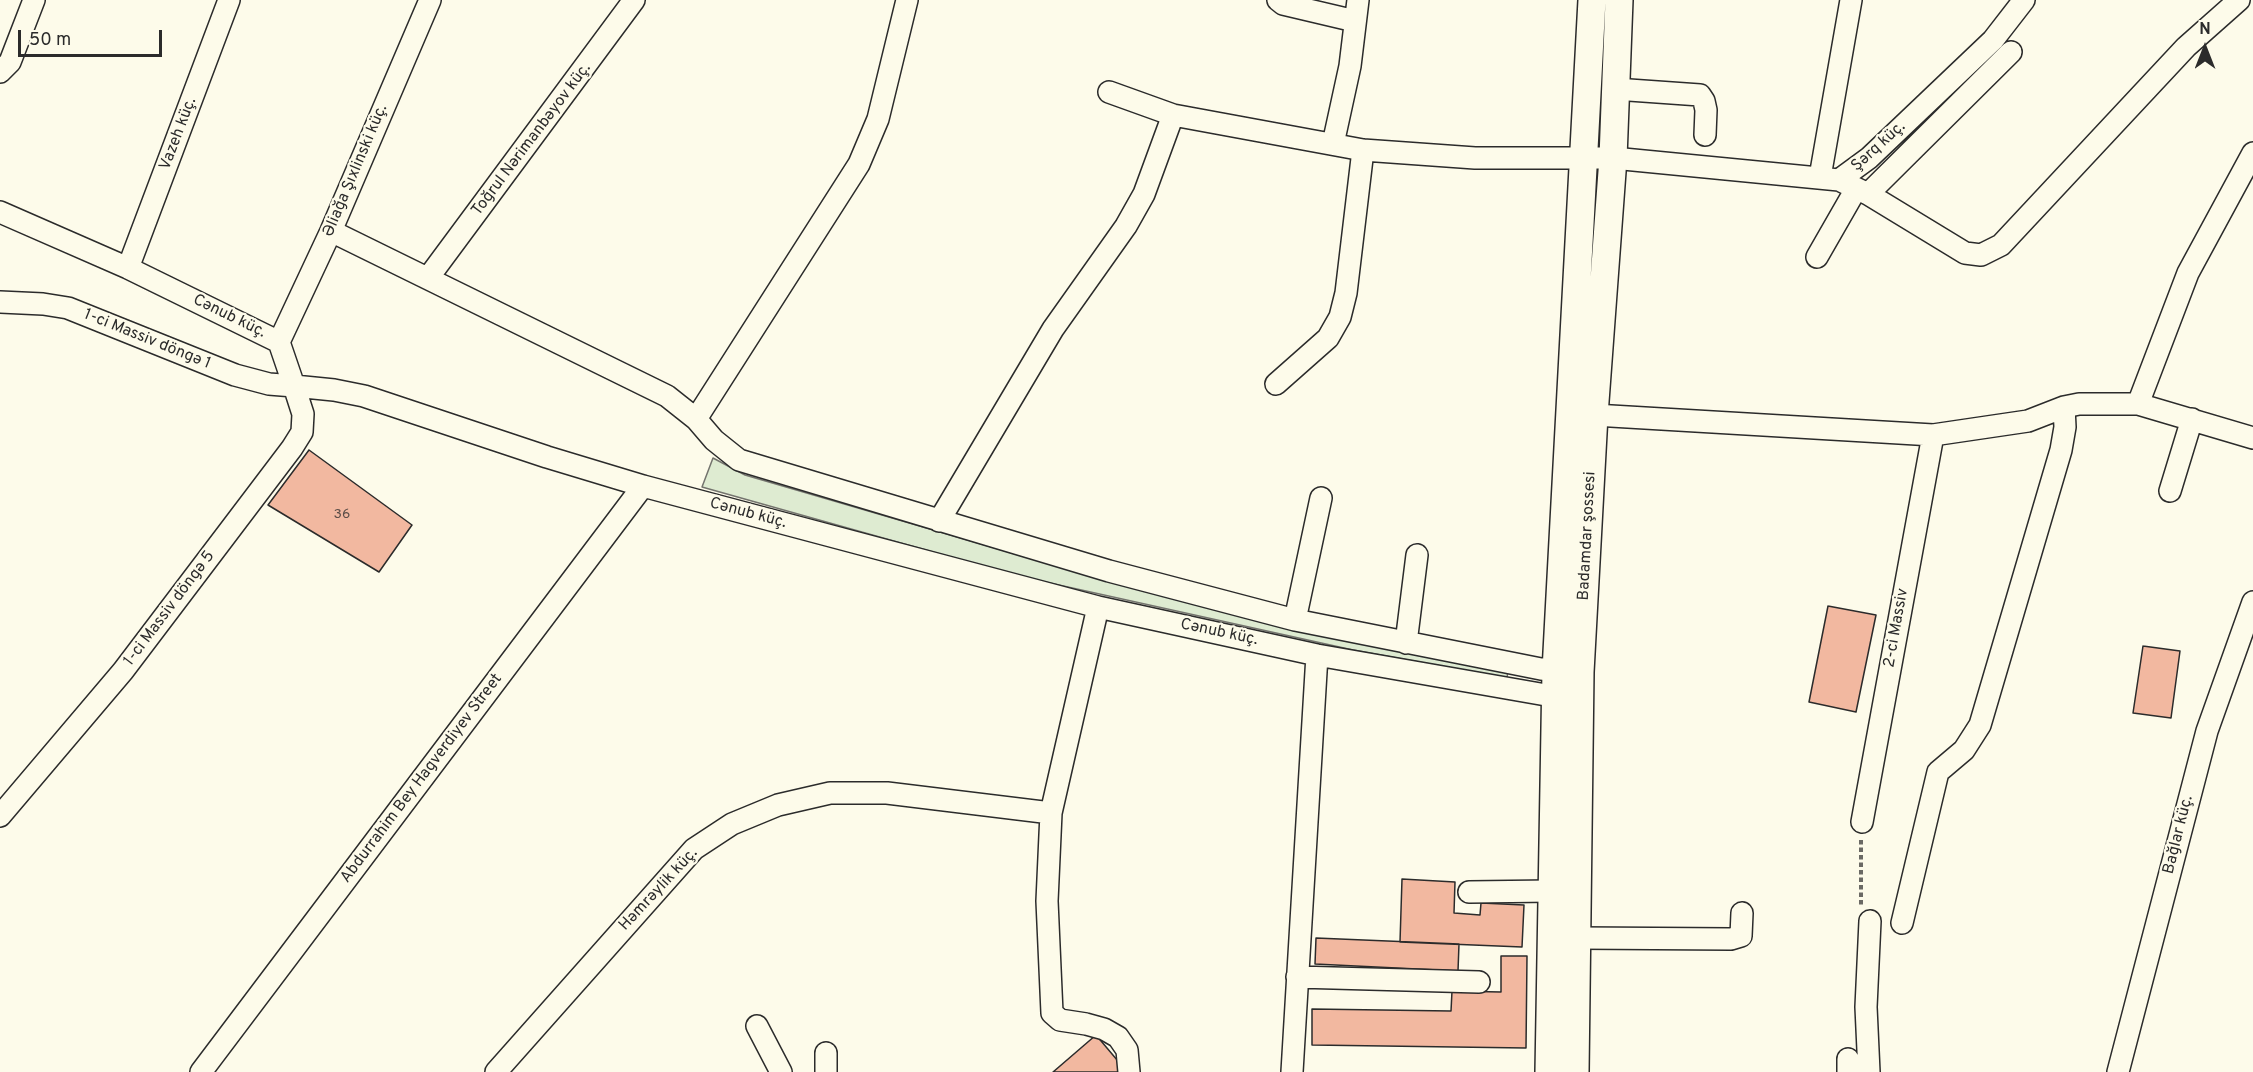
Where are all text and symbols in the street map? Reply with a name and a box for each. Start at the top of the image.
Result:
scale bar [21,18,165,56]
north arrow [2175,18,2235,78]
text: N [2199,20,2211,40]
text: 50 m [29,29,71,52]
street label: Toğrul Nərimanbəyov küç. [468,60,596,220]
street label: Vazeh küç. [156,95,202,173]
street label: Əliağa Şıxlinski küç. [319,102,393,240]
street label: Şərq küç. [1848,118,1910,176]
street label: Cənub küç. [189,291,269,343]
street label: 1-ci Massiv döngə 1 [81,306,213,374]
street label: Badamdar şossesi [1575,471,1601,601]
street label: Cənub küç. [707,495,789,533]
house number: 36 [334,507,350,523]
street label: 1-ci Massiv döngə 5 [120,548,220,670]
street label: 2-ci Massiv [1881,587,1913,669]
street label: Cənub küç. [1178,615,1260,651]
street label: Abdurrahim Bey Hagverdiyev Street [337,671,507,887]
street label: Bağlar küç. [2160,794,2198,876]
street label: Həmrəylik küç. [616,845,702,935]

